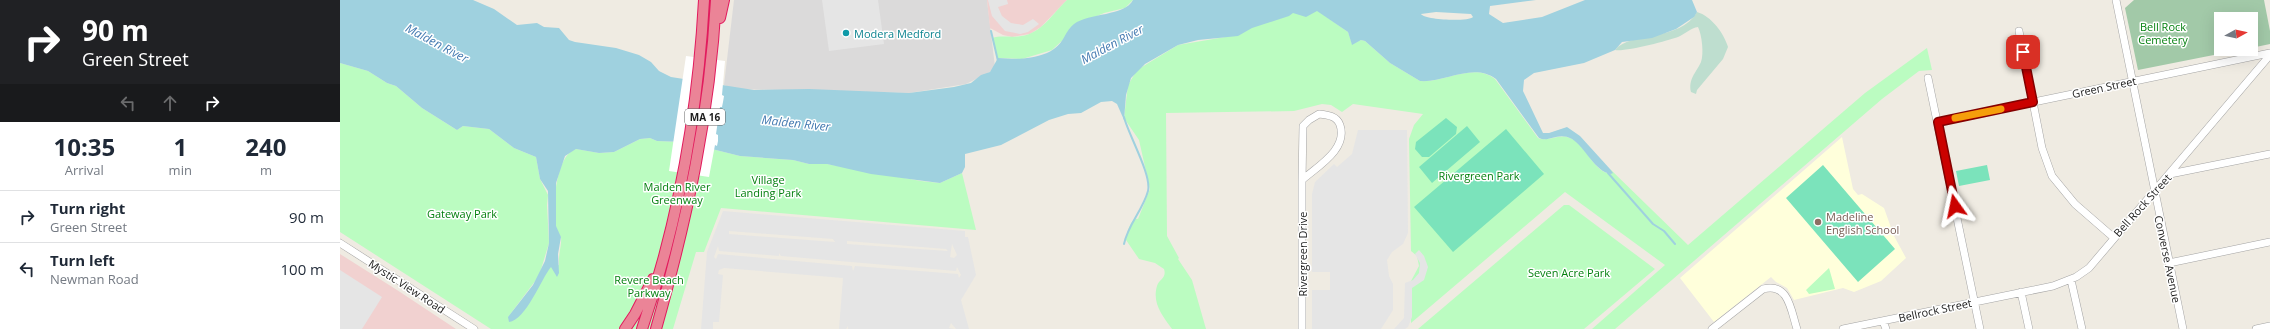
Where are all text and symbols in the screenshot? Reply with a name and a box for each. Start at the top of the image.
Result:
text: 90 m [82,11,149,49]
north arrow [2214,12,2258,56]
map controls [2214,12,2258,56]
icon: right [16,16,68,68]
water label: Malden River [403,19,473,67]
park label: Bell Rock Cemetery [2138,19,2188,47]
water label: Malden River [1078,20,1148,68]
place label: Modera Medford [854,26,941,41]
marker: Modera Medford [841,28,851,38]
pin [2006,35,2040,69]
icon: arrive [2012,41,2034,63]
text: Green Street [82,47,189,71]
street label: Green Street [2071,73,2138,101]
icon: left [117,92,139,114]
icon: ahead [159,92,181,114]
icon: right [201,92,223,114]
road number: MA 16 [685,109,725,125]
water label: Malden River [761,111,832,135]
text: 10:35 [53,130,115,163]
text: 1 [173,130,187,163]
text: 240 [245,130,287,163]
text: Arrival [65,161,104,179]
text: min [169,161,192,179]
text: m [260,161,272,179]
park label: Rivergreen Park [1438,168,1520,183]
street label: Bell Rock Street [2110,170,2174,240]
park label: Village Landing Park [735,172,802,200]
park label: Malden River Greenway [643,179,711,207]
position arrow [1934,185,1976,227]
text: Turn right [50,198,125,218]
icon: right [16,206,38,228]
park label: Gateway Park [427,206,497,221]
text: 90 m [289,207,324,227]
place label: Madeline English School [1826,209,1899,237]
street label: Rivergreen Drive [1295,211,1310,297]
street label: Converse Avenue [2151,214,2185,304]
marker: Madeline English School [1813,217,1823,227]
text: Green Street [50,218,127,236]
text: Turn left [50,250,115,270]
street label: Mystic View Road [366,256,448,316]
icon: left [16,258,38,280]
text: 100 m [280,259,324,279]
park label: Seven Acre Park [1528,265,1610,280]
text: Newman Road [50,270,139,288]
park label: Revere Beach Parkway [614,272,684,300]
street label: Bellrock Street [1897,295,1973,325]

